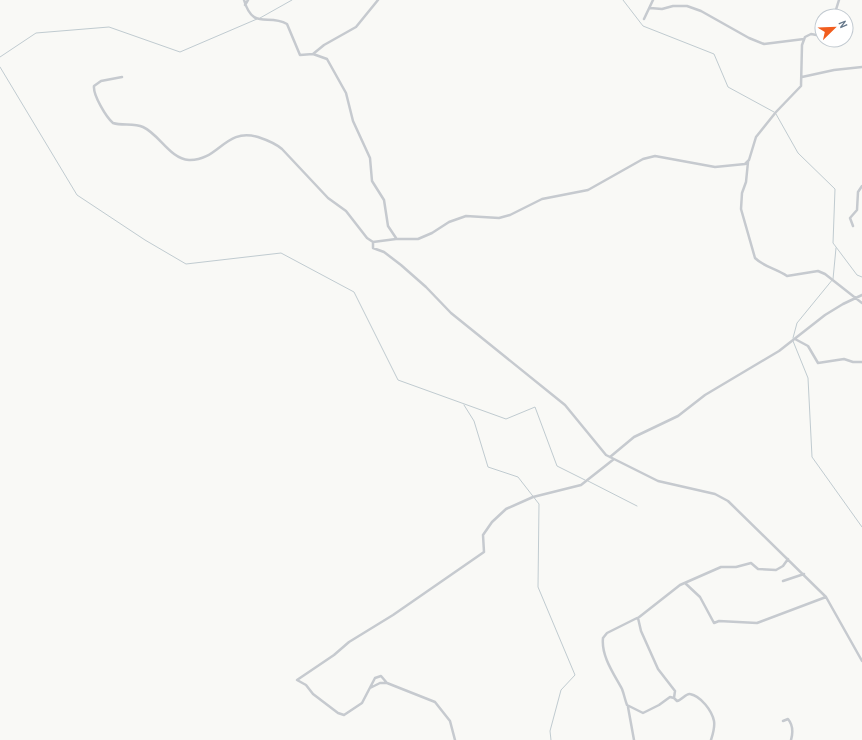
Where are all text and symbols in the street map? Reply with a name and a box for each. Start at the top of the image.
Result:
north arrow [814,8,854,48]
text: N [835,18,851,30]

